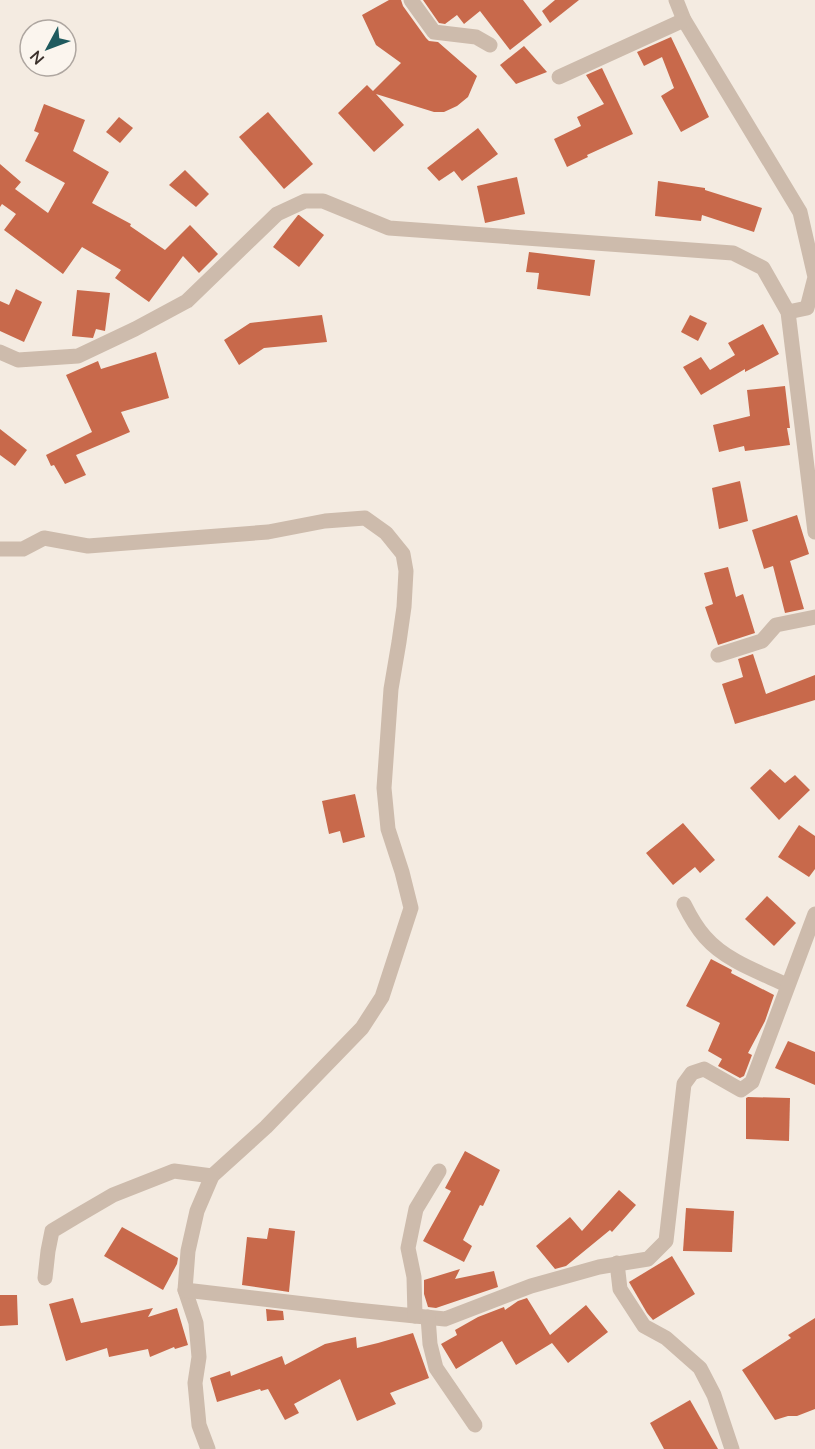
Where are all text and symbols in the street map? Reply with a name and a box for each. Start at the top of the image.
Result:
north arrow [18,18,78,78]
text: N [25,47,48,69]

